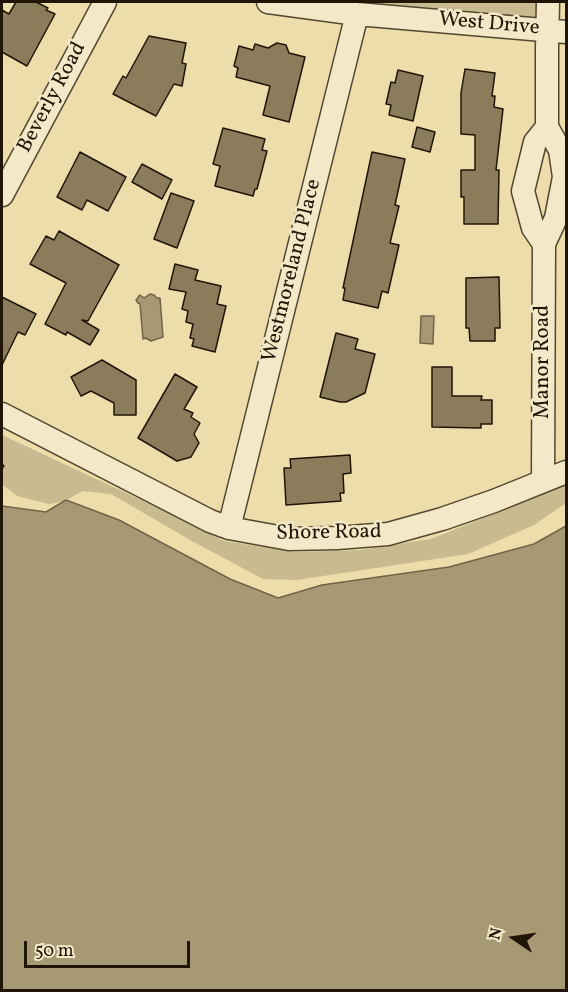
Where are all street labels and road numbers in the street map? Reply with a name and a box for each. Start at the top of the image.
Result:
street label: West Drive [438,8,540,42]
street label: Beverly Road [13,38,93,158]
street label: Westmoreland Place [258,177,328,365]
street label: Manor Road [531,305,557,419]
street label: Shore Road [276,520,382,548]

